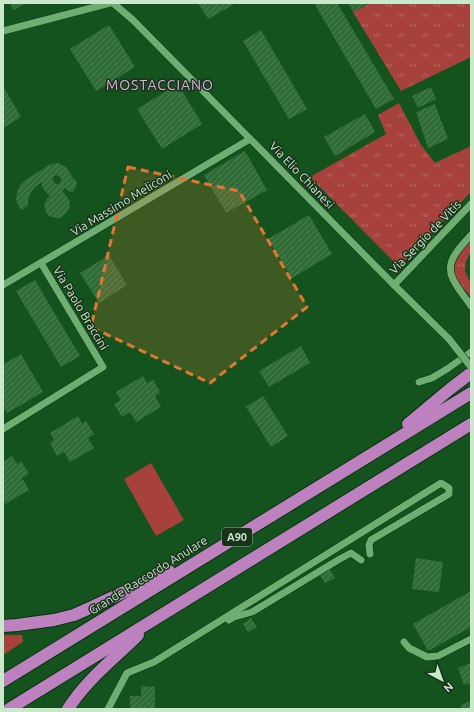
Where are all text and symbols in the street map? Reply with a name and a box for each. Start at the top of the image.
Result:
district label: MOSTACCIANO [106,77,214,93]
street label: Via Elio Chianesi [267,139,337,211]
street label: Via Massimo Meliconi [68,168,174,238]
street label: Via Sergio de Vitis [387,198,463,276]
street label: Via Paolo Braccini [51,264,111,352]
road number: A90 [222,528,252,546]
street label: Grande Raccordo Anulare [86,533,210,617]
north arrow [422,660,462,700]
text: N [442,680,456,695]

